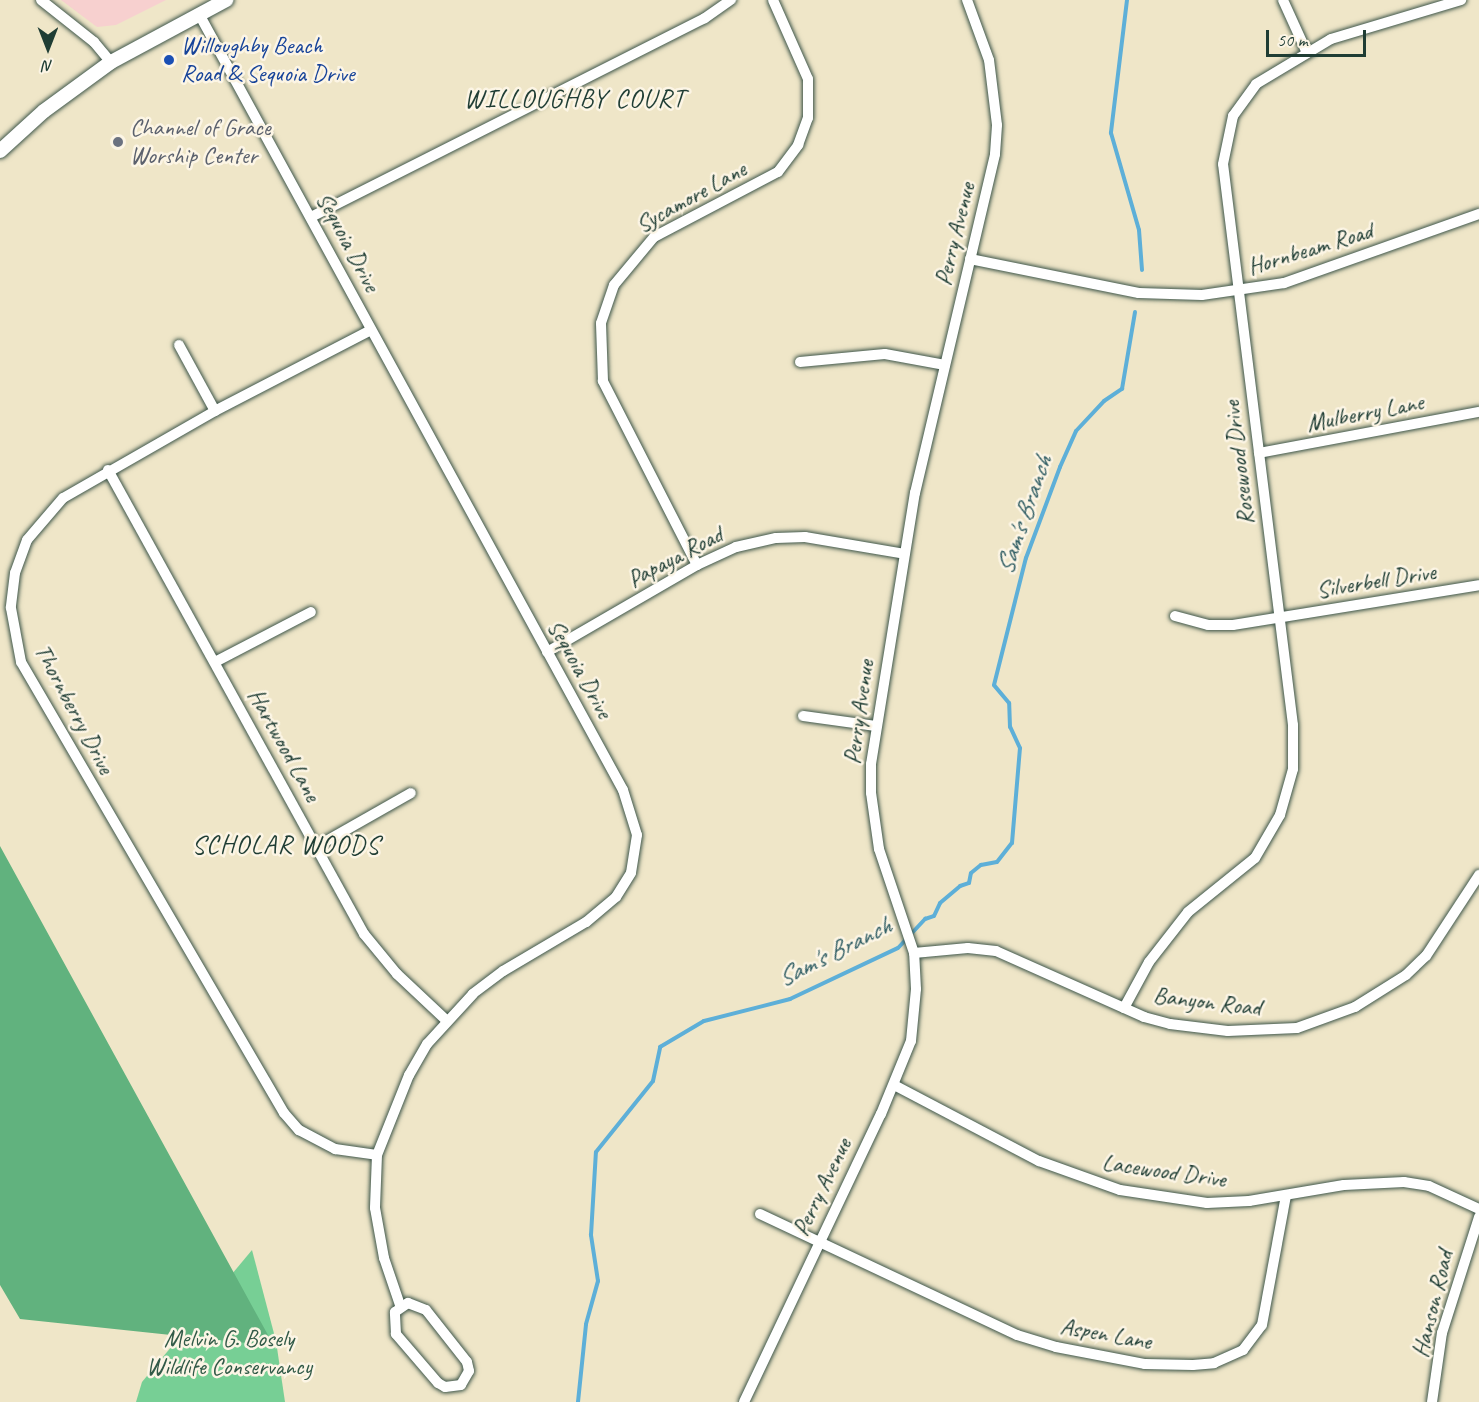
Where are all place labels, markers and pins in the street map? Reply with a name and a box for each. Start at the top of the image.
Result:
place label: Willoughby Beach Road & Sequoia Drive [181,32,355,88]
marker: Willoughby Beach Road & Sequoia Drive [162,53,176,67]
place label: Channel of Grace Worship Center [130,114,270,170]
marker: Channel of Grace Worship Center [111,135,125,149]

